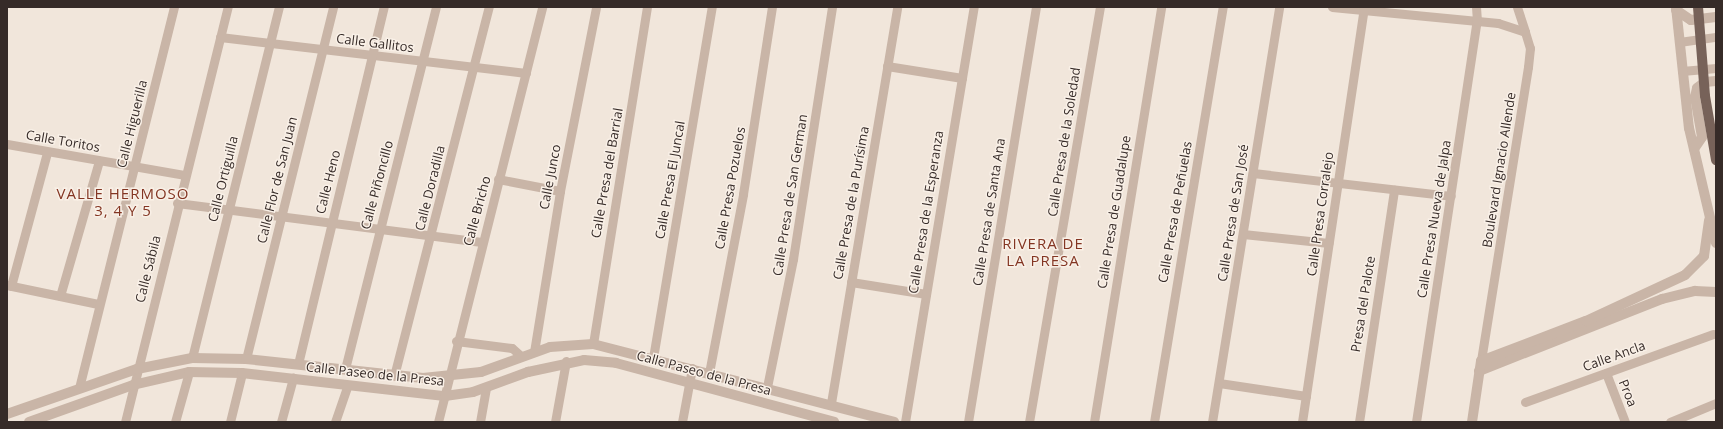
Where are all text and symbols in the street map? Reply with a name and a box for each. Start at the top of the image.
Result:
street label: Calle Gallitos [335,31,415,55]
street label: Calle Presa de la Soledad [1044,66,1084,218]
street label: Calle Higuerilla [114,78,150,170]
street label: Boulevard Ignacio Allende [1479,91,1519,249]
street label: Calle Presa del Barrial [588,107,626,239]
street label: Calle Presa de San German [770,113,810,277]
street label: Calle Flor de San Juan [254,115,300,245]
street label: Calle Presa El Juncal [652,120,688,240]
street label: Calle Presa Pozuelos [712,125,748,251]
street label: Calle Presa de la Purísima [830,125,872,281]
street label: Calle Toritos [25,127,101,155]
street label: Calle Presa de la Esperanza [905,129,947,295]
street label: Calle Ortiguilla [205,134,241,224]
street label: Calle Presa de Guadalupe [1094,134,1134,290]
street label: Calle Presa de Santa Ana [970,137,1008,287]
street label: Calle Piñoncillo [358,139,396,231]
street label: Calle Presa Nueva de Jalpa [1414,139,1454,299]
street label: Calle Presa de Peñuelas [1155,140,1195,284]
street label: Calle Junco [536,143,564,211]
street label: Calle Presa de San José [1214,143,1252,283]
street label: Calle Doradilla [412,144,448,232]
street label: Calle Heno [313,148,343,216]
street label: Calle Presa Corralejo [1304,151,1336,277]
street label: Calle Bricho [460,174,494,248]
district label: VALLE HERMOSO 3, 4 Y 5 [56,184,190,219]
street label: Calle Sábila [132,234,164,304]
district label: RIVERA DE LA PRESA [1002,234,1084,269]
street label: Presa del Palote [1348,255,1378,353]
street label: Calle Ancla [1581,337,1647,375]
street label: Calle Paseo de la Presa [635,348,773,398]
street label: Calle Paseo de la Presa [305,359,445,389]
street label: Proa [1615,377,1641,409]

